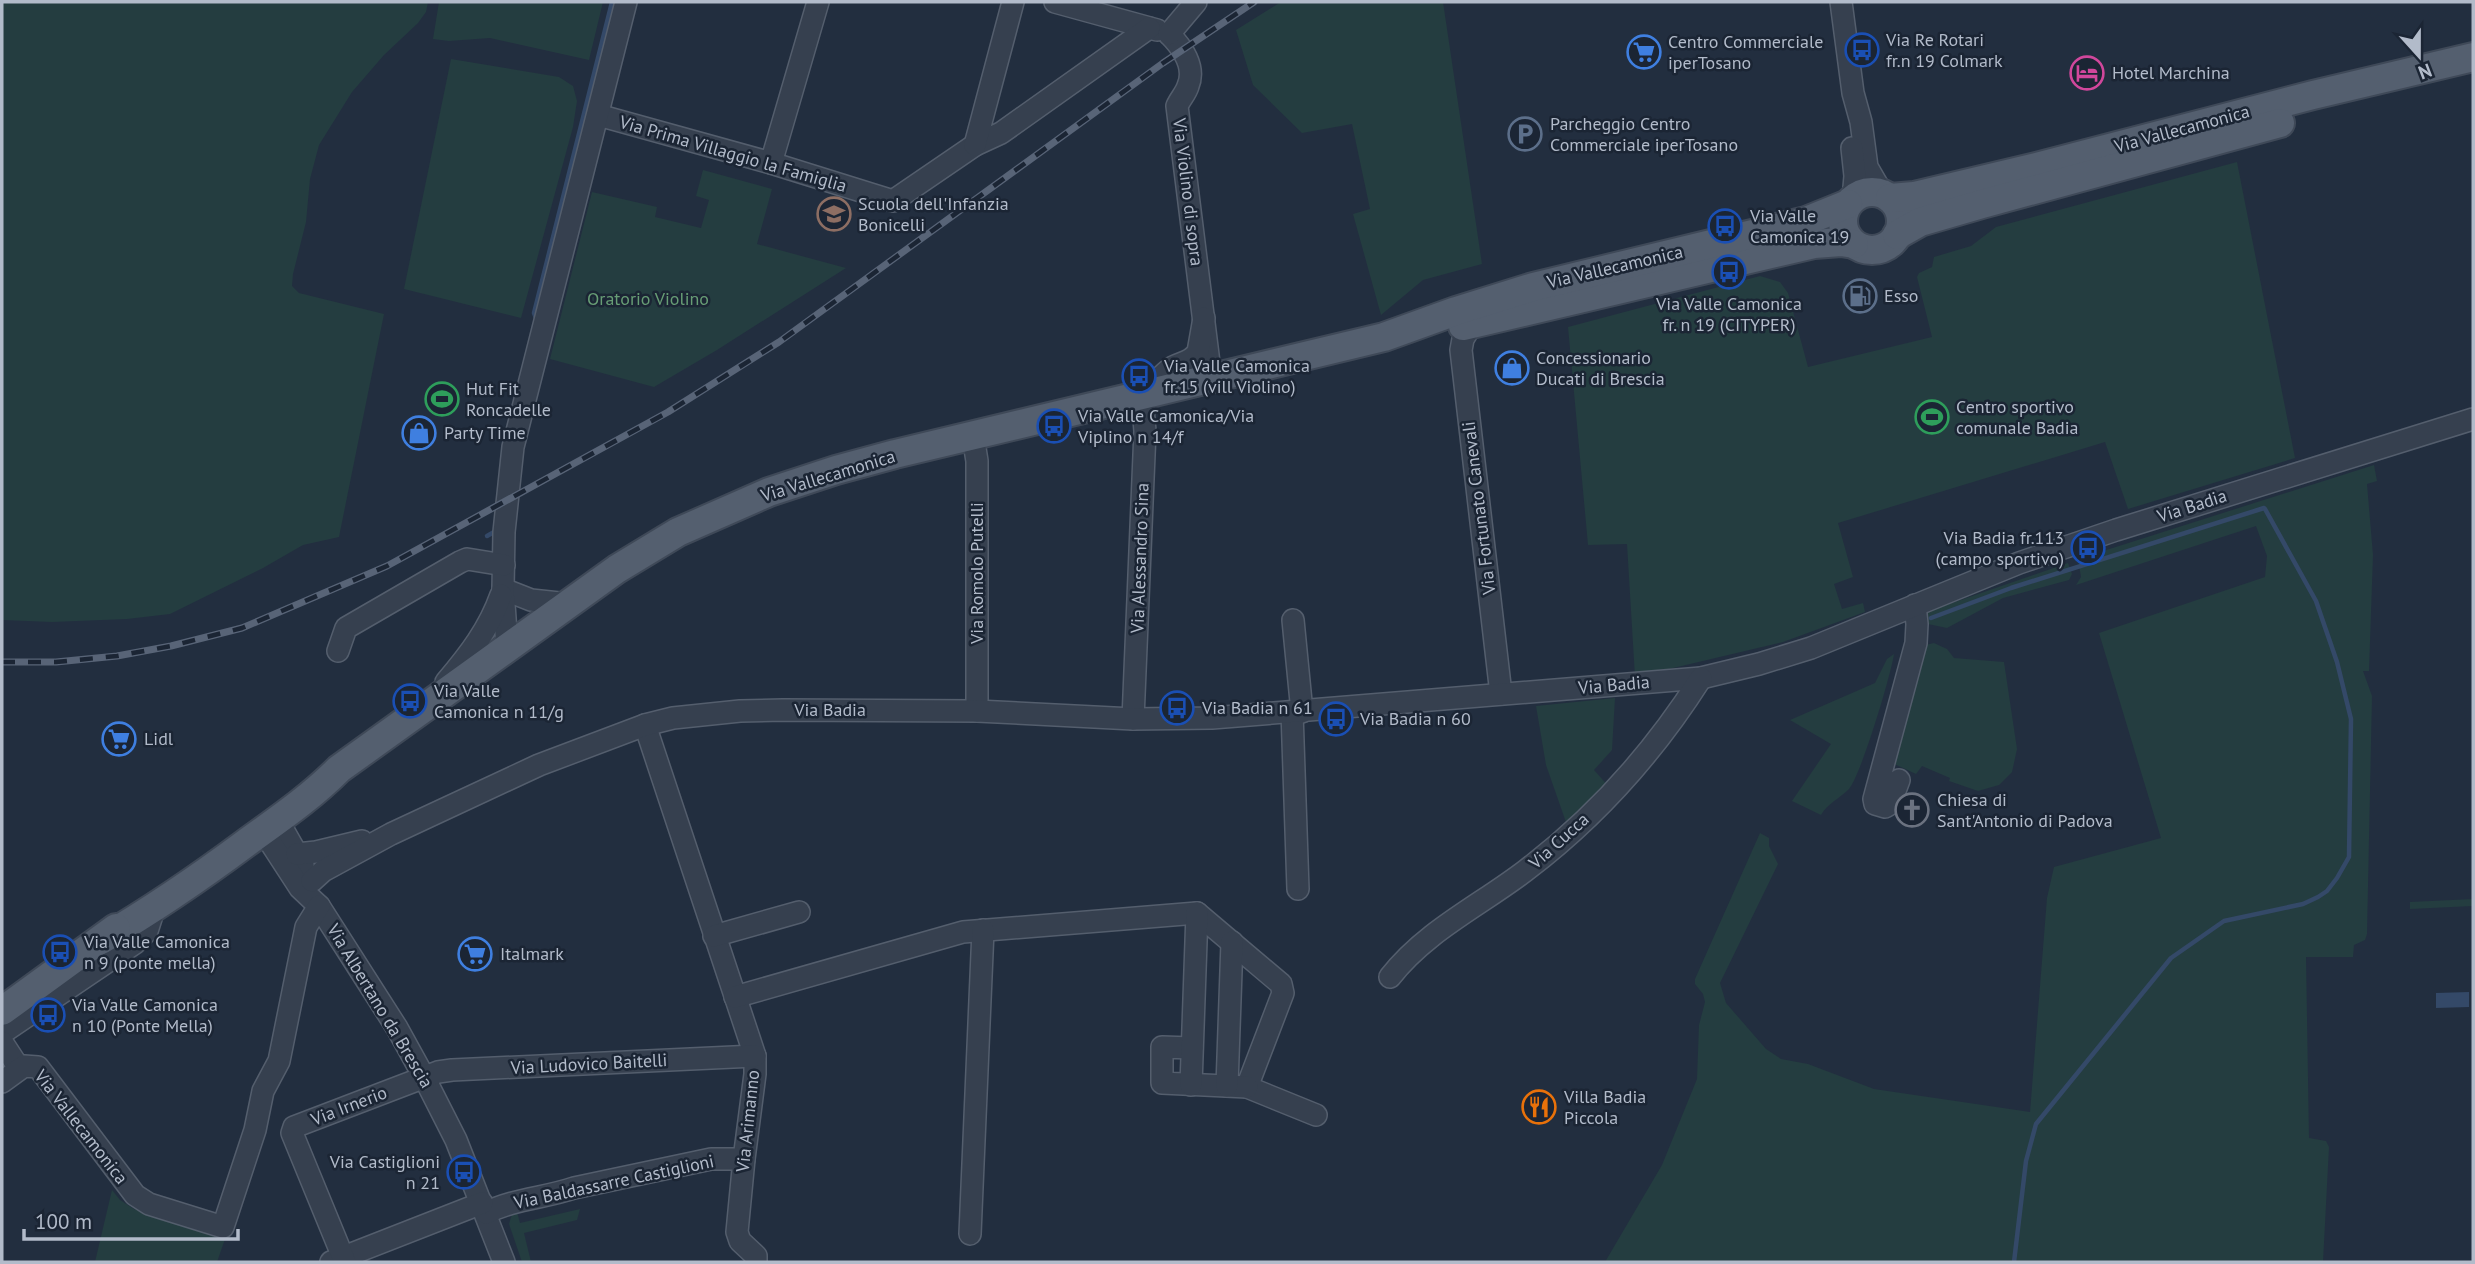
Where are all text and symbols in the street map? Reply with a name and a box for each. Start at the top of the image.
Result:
north arrow [2384,21,2454,91]
place label: Via Re Rotari fr.n 19 Colmark [1885,28,2003,72]
place label: Centro Commerciale iperTosano [1668,30,1823,74]
bus stop icon: Via Re Rotari fr.n 19 Colmark [1843,31,1881,69]
supermarket icon: Centro Commerciale iperTosano [1625,33,1663,71]
hotel icon: Hotel Marchina [2068,54,2106,92]
text: N [2415,58,2435,85]
place label: Hotel Marchina [2112,61,2230,84]
street label: Via Vallecamonica [2111,99,2252,158]
street label: Via Prima Villaggio la Famiglia [616,110,849,197]
place label: Parcheggio Centro Commerciale iperTosano [1550,112,1738,156]
parking icon: Parcheggio Centro Commerciale iperTosano [1506,115,1544,153]
street label: Via Violino di sopra [1168,116,1209,267]
place label: Scuola dell'Infanzia Bonicelli [858,192,1009,236]
school or university icon: Scuola dell'Infanzia Bonicelli [815,195,853,233]
place label: Via Valle Camonica 19 [1749,204,1849,248]
bus stop icon: Via Valle Camonica 19 [1706,207,1744,245]
street label: Via Vallecamonica [1544,240,1685,294]
bus stop icon: Via Valle Camonica fr. n 19 (CITYPER) [1710,253,1748,291]
fuel station icon: Esso [1841,277,1879,315]
place label: Esso [1884,284,1918,307]
park label: Oratorio Violino [587,287,709,310]
place label: Via Valle Camonica fr. n 19 (CITYPER) [1655,292,1802,336]
place label: Concessionario Ducati di Brescia [1536,346,1665,390]
shop icon: Concessionario Ducati di Brescia [1493,349,1531,387]
place label: Via Valle Camonica fr.15 (vill Violino) [1163,354,1310,398]
bus stop icon: Via Valle Camonica fr.15 (vill Violino) [1120,357,1158,395]
place label: Hut Fit Roncadelle [466,377,551,421]
sports icon: Hut Fit Roncadelle [423,380,461,418]
place label: Centro sportivo comunale Badia [1956,395,2079,439]
sports icon: Centro sportivo comunale Badia [1913,398,1951,436]
place label: Via Valle Camonica/Via Viplino n 14/f [1077,404,1254,448]
bus stop icon: Via Valle Camonica/Via Viplino n 14/f [1035,407,1073,445]
shop icon: Party Time [400,414,438,452]
street label: Via Fortunato Canevali [1456,420,1501,597]
place label: Party Time [444,421,526,444]
street label: Via Vallecamonica [757,444,898,507]
street label: Via Alessandro Sina [1125,482,1154,635]
street label: Via Badia [2153,484,2229,528]
street label: Via Romolo Putelli [965,502,988,645]
place label: Via Badia fr.113 (campo sportivo) [1936,526,2064,570]
bus stop icon: Via Badia fr.113 (campo sportivo) [2069,529,2107,567]
street label: Via Badia [1576,670,1651,699]
place label: Via Valle Camonica n 11/g [433,679,564,723]
bus stop icon: Via Valle Camonica n 11/g [391,682,429,720]
bus stop icon: Via Badia n 61 [1158,689,1196,727]
place label: Via Badia n 61 [1201,696,1313,719]
street label: Via Badia [793,698,866,721]
bus stop icon: Via Badia n 60 [1317,700,1355,738]
place label: Via Badia n 60 [1359,707,1471,730]
supermarket icon: Lidl [100,720,138,758]
place label: Lidl [144,727,174,750]
place label: Chiesa di Sant'Antonio di Padova [1937,788,2113,832]
church icon: Chiesa di Sant'Antonio di Padova [1893,791,1931,829]
street label: Via Cucca [1523,808,1594,874]
street label: Via Albertano da Brescia [322,919,439,1092]
place label: Via Valle Camonica n 9 (ponte mella) [83,930,230,974]
bus stop icon: Via Valle Camonica n 9 (ponte mella) [41,933,79,971]
supermarket icon: Italmark [456,935,494,973]
place label: Italmark [500,942,564,965]
place label: Via Valle Camonica n 10 (Ponte Mella) [71,993,218,1037]
bus stop icon: Via Valle Camonica n 10 (Ponte Mella) [29,996,67,1034]
street label: Via Ludovico Baitelli [509,1048,668,1079]
street label: Via Vallecamonica [29,1064,133,1189]
street label: Via Arimanno [731,1069,764,1174]
street label: Via Irnerio [307,1081,390,1131]
place label: Villa Badia Piccola [1563,1085,1646,1129]
restaurant icon: Villa Badia Piccola [1520,1088,1558,1126]
street label: Via Baldassarre Castiglioni [511,1149,716,1214]
place label: Via Castiglioni n 21 [329,1150,440,1194]
bus stop icon: Via Castiglioni n 21 [445,1153,483,1191]
scale bar [24,1198,238,1242]
text: 100 m [35,1208,92,1235]

